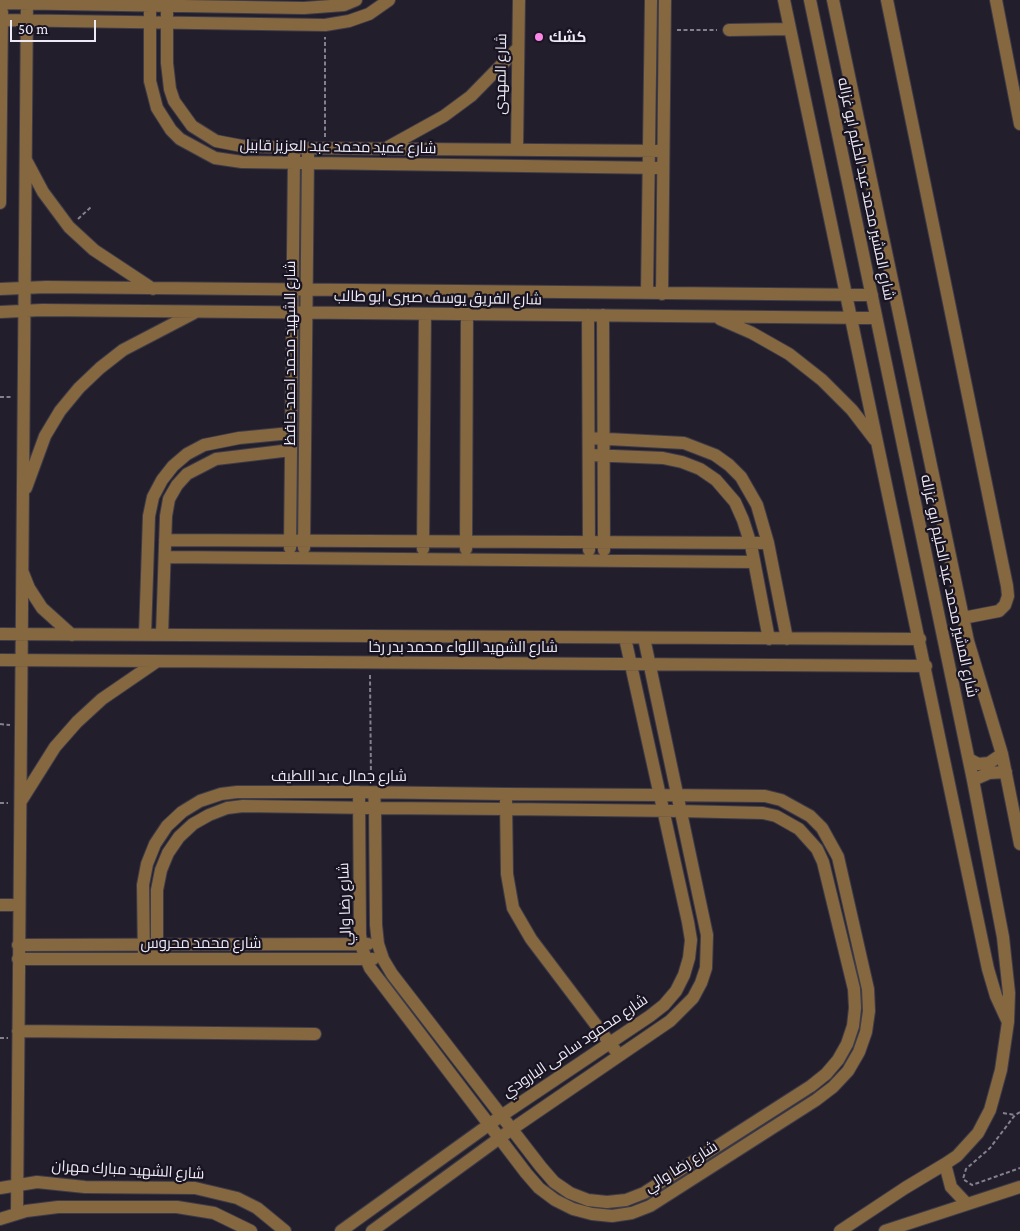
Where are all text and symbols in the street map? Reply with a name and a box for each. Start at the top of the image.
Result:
scale bar [12,10,99,42]
text: 50 m [18,21,48,37]
place label: كشك [549,28,586,46]
marker: كشك [533,31,545,43]
street label: شارع المهدى [491,33,511,115]
street label: شارع المشير محمد عبد الحليم ابو غزاله [834,76,898,302]
street label: شارع عميد محمد عبد العزيز قابيل [239,136,437,158]
street label: شارع الشهيد محمد احمد حافظ [281,261,299,445]
street label: شارع الفريق يوسف صبرى ابو طالب [334,287,542,309]
street label: شارع المشير محمد عبد الحليم ابو غزاله [917,473,981,699]
street label: شارع الشهيد اللواء محمد بدر رخا [368,638,558,656]
street label: شارع جمال عبد اللطيف [271,767,407,785]
street label: شارع رضا والي [335,862,355,946]
street label: شارع محمد محروس [140,934,262,952]
street label: شارع محمود سامى البارودي [499,991,651,1101]
street label: شارع رضا والي [641,1137,721,1197]
street label: شارع الشهيد مبارك مهران [51,1157,205,1183]

